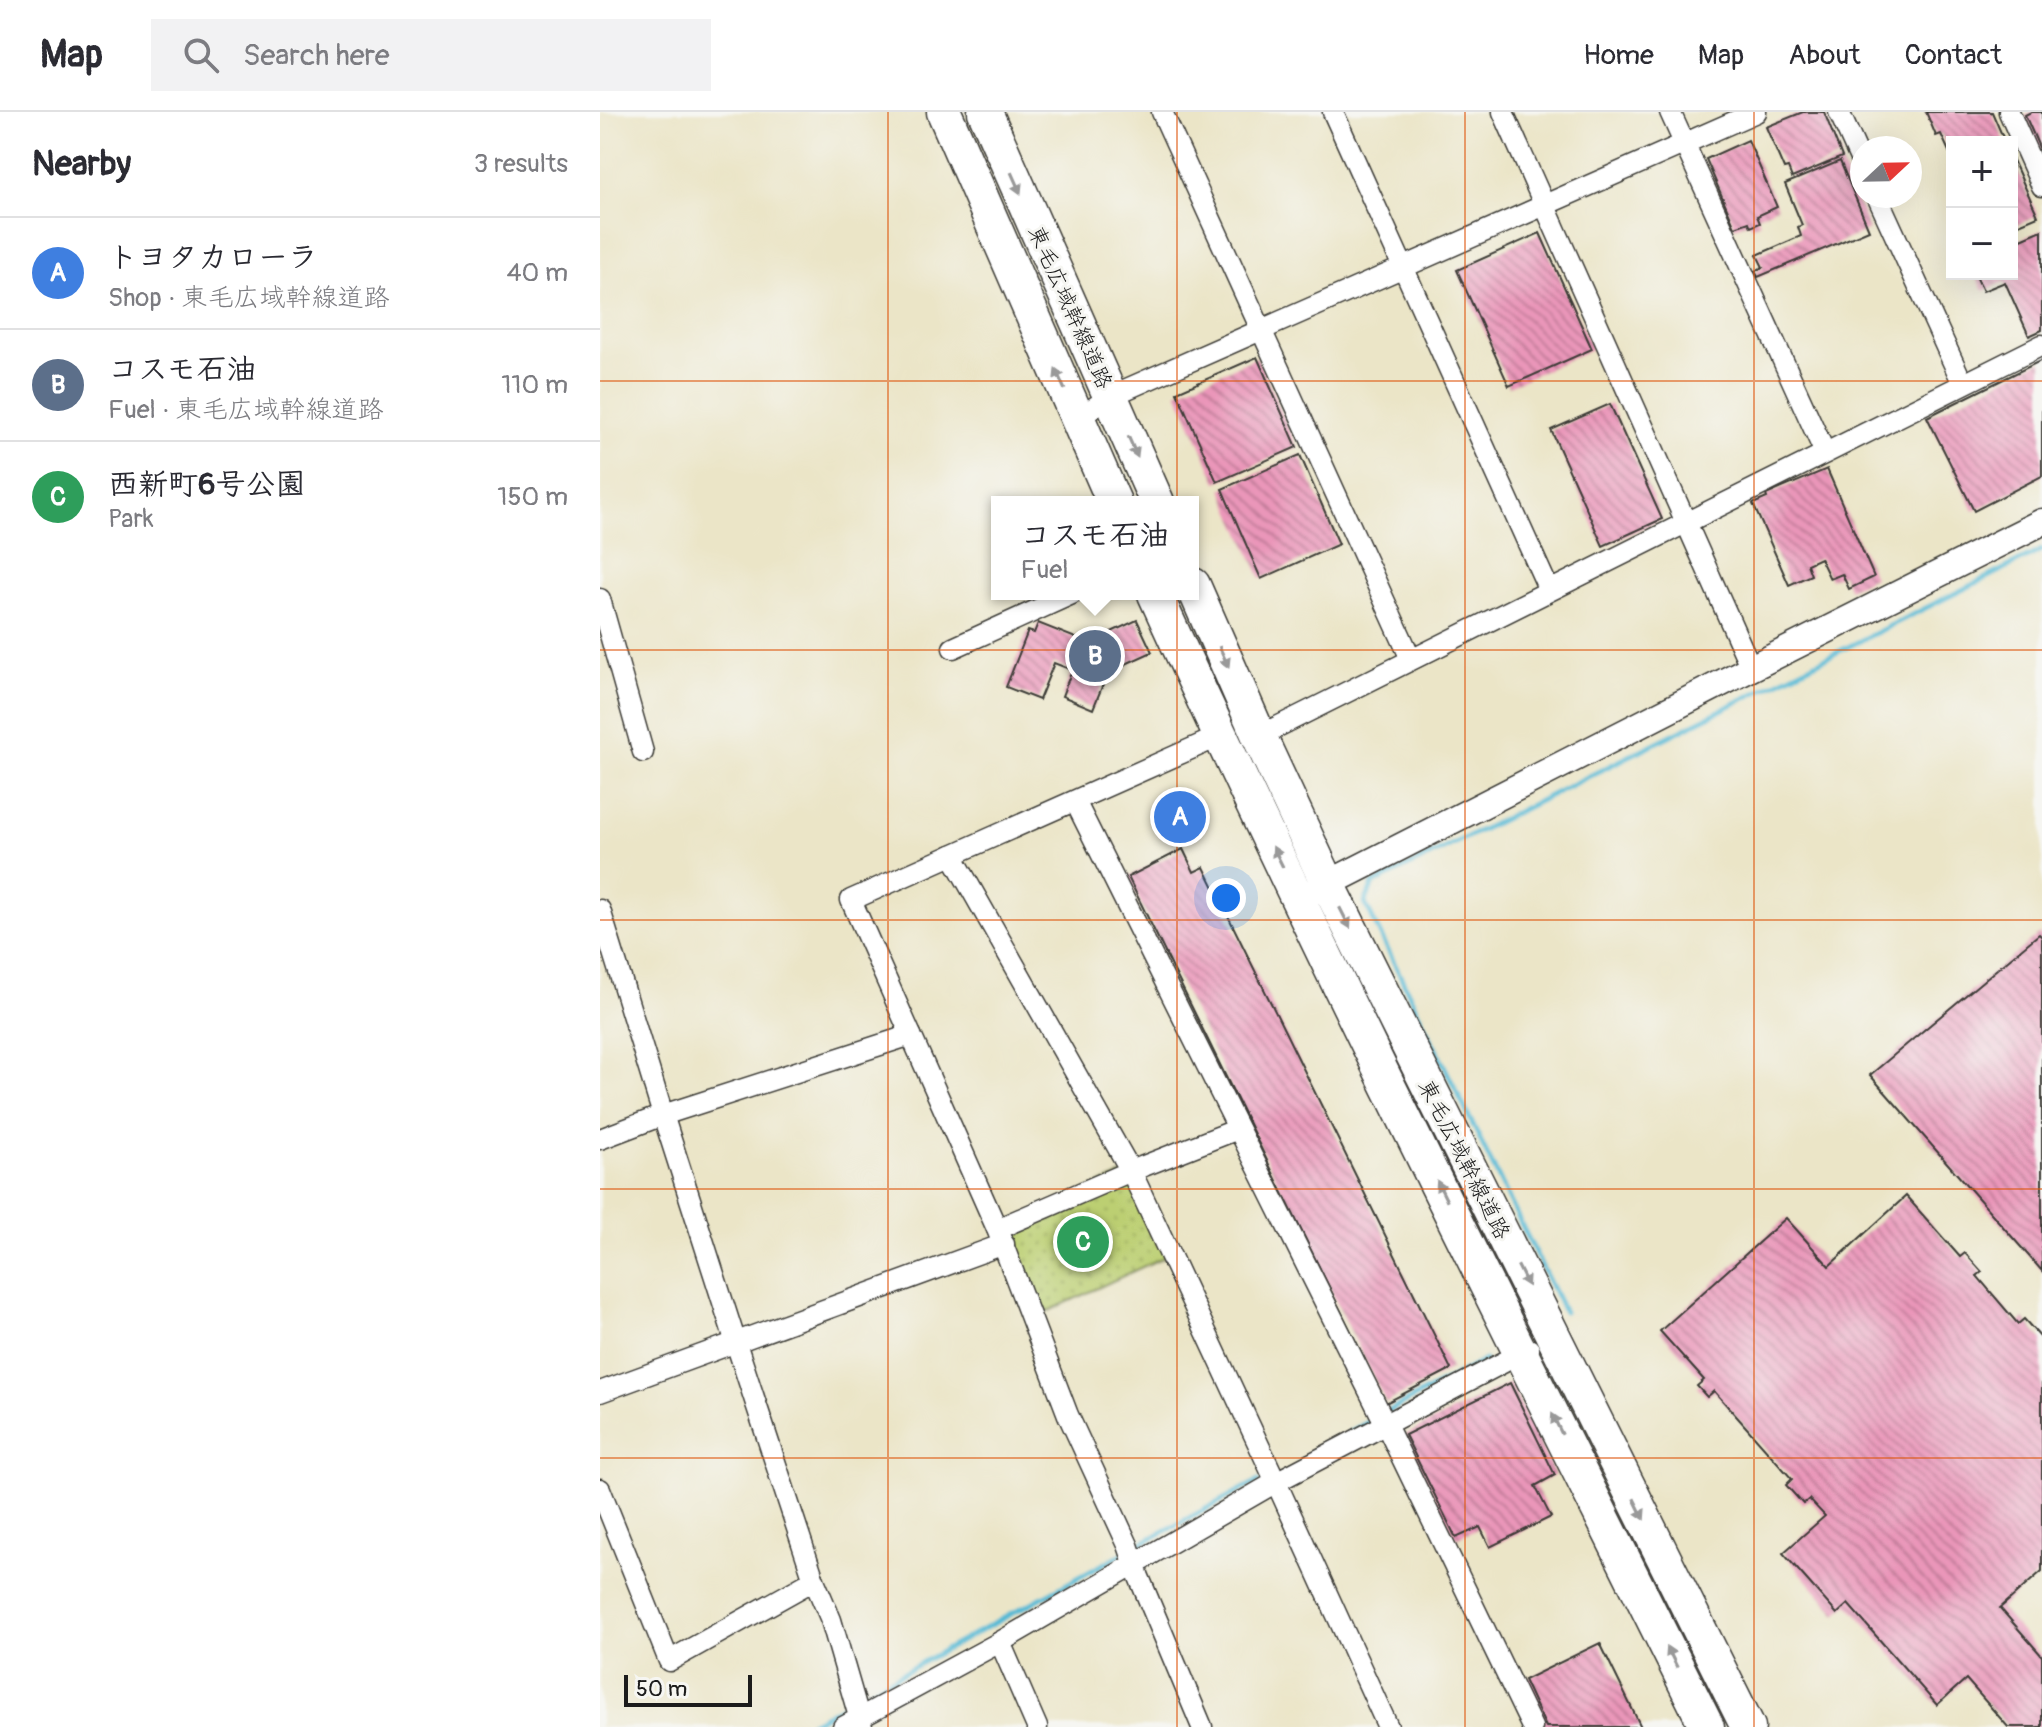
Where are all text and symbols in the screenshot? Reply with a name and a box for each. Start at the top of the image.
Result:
search box [151,19,711,91]
text: Map [40,31,103,79]
icon: search [179,33,223,77]
text: Search here [243,37,390,74]
text: Home [1583,38,1654,73]
text: Map [1698,38,1744,73]
text: About [1788,38,1861,73]
text: Contact [1905,38,2002,73]
north arrow [1850,136,1922,208]
map controls [1946,136,2018,280]
button: + [1946,136,2018,208]
text: Nearby [32,143,131,186]
text: 3 results [474,148,568,180]
one-way arrow [1010,171,1023,195]
button: − [1946,208,2018,280]
street label: 東毛広域幹線道路 [1022,221,1119,394]
text: トヨタカローラ [108,239,318,276]
text: A [50,257,66,289]
text: 40 m [506,257,568,289]
text: Shop · 東毛広域幹線道路 [108,282,390,314]
text: コスモ石油 [108,351,257,388]
one-way arrow [1053,368,1067,391]
text: B [51,369,65,401]
text: 110 m [501,369,568,401]
text: Fuel · 東毛広域幹線道路 [108,394,383,426]
one-way arrow [1126,435,1139,459]
text: 西新町6号公園 [108,466,305,503]
text: C [50,481,66,513]
text: 150 m [497,481,568,513]
popup [991,496,1199,600]
text: Park [108,503,154,535]
text: コスモ石油 [1021,517,1169,554]
text: Fuel [1021,554,1068,586]
pin: B [1069,626,1121,686]
one-way arrow [1218,645,1231,668]
pin: A [1154,787,1206,847]
one-way arrow [1271,845,1285,869]
your location [1206,878,1246,918]
one-way arrow [1338,907,1351,930]
street label: 東毛広域幹線道路 [1412,1075,1517,1244]
one-way arrow [1435,1180,1448,1203]
pin: C [1057,1212,1109,1272]
one-way arrow [1516,1265,1530,1288]
one-way arrow [1550,1413,1563,1436]
one-way arrow [1632,1497,1646,1520]
one-way arrow [1666,1646,1679,1669]
scale bar [624,1671,752,1707]
text: 50 m [636,1675,687,1703]

